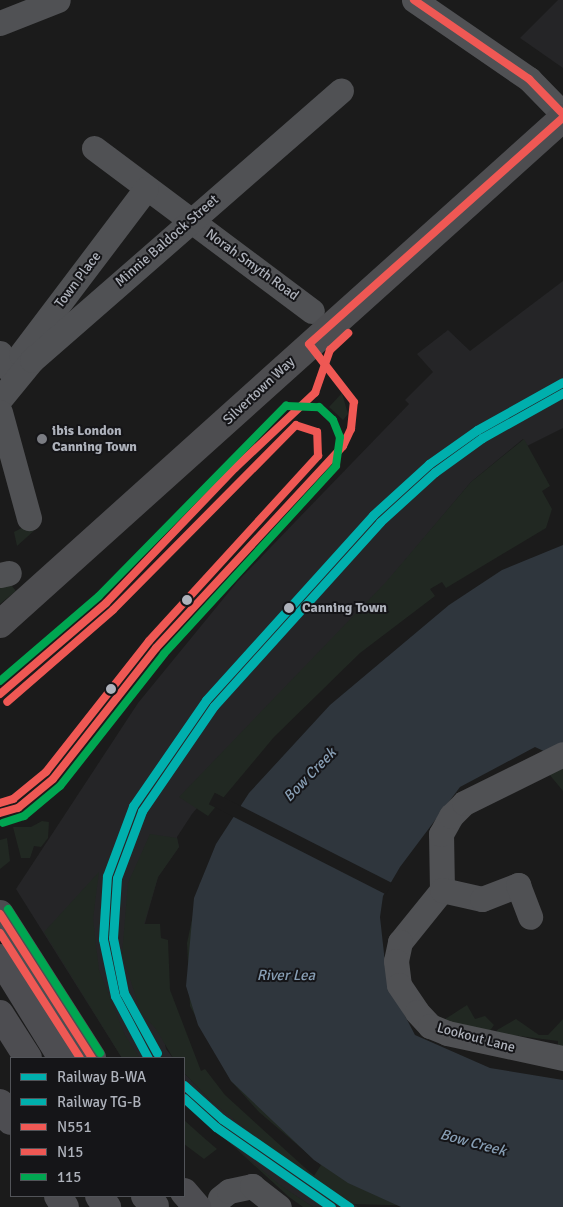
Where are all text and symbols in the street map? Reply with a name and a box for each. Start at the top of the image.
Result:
street label: Minnie Baldock Street [112,191,222,291]
street label: Norah Smyth Road [202,226,302,304]
street label: Town Place [51,248,105,312]
street label: Silvertown Way [220,354,298,428]
place label: ibis London Canning Town [52,423,137,456]
marker: ibis London Canning Town [36,433,48,445]
unlabelled marker [182,595,192,605]
marker: Canning Town [280,599,298,617]
place label: Canning Town [302,600,387,616]
unlabelled marker [106,684,116,694]
water label: Bow Creek [280,744,340,806]
water label: River Lea [257,967,315,985]
street label: Lookout Lane [435,1020,517,1056]
legend [10,1057,185,1197]
text: Railway B-WA [57,1068,146,1086]
text: Railway TG-B [57,1093,141,1111]
text: N551 [57,1118,92,1136]
water label: Bow Creek [438,1126,508,1160]
text: N15 [57,1143,83,1161]
text: 115 [57,1168,81,1186]

